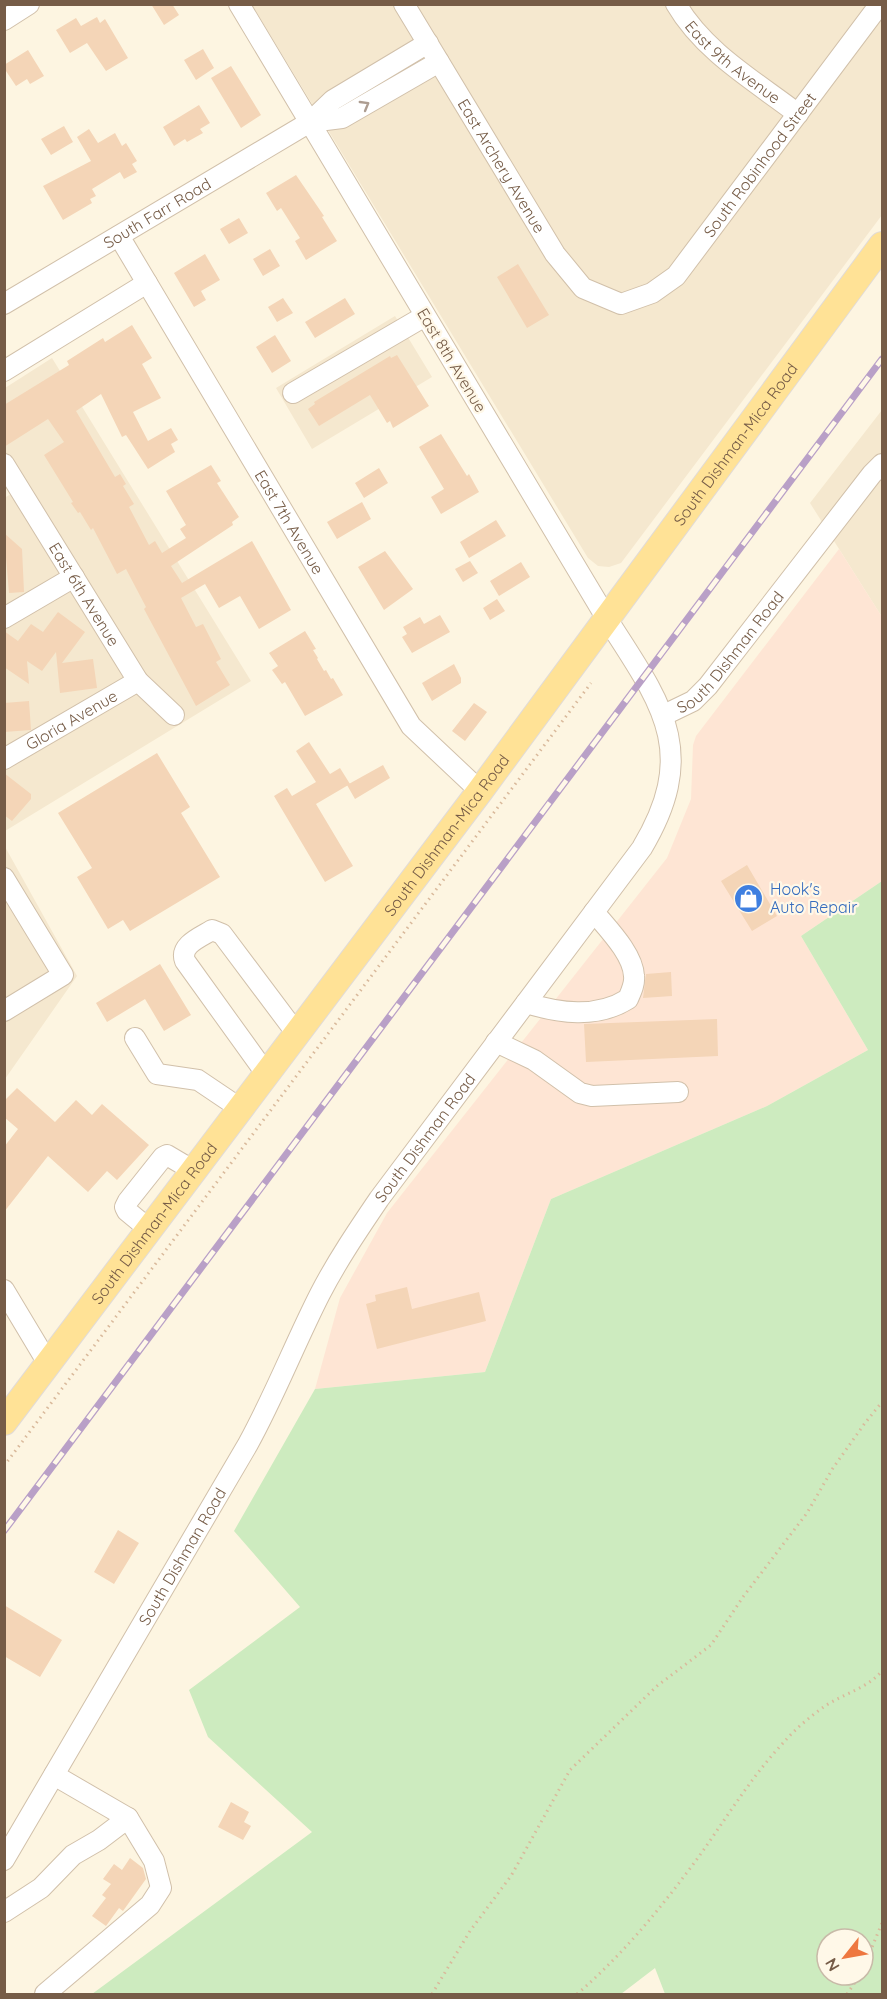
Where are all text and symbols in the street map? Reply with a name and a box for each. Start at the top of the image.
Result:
street label: East 9th Avenue [681,16,785,108]
street label: South Robinhood Street [699,88,820,241]
street label: East Archery Avenue [454,95,550,236]
one-way arrow [359,101,369,112]
street label: South Farr Road [100,173,214,253]
street label: East 8th Avenue [413,304,491,416]
street label: South Dishman-Mica Road [669,359,802,529]
street label: East 7th Avenue [251,466,328,578]
street label: East 6th Avenue [45,539,124,650]
street label: South Dishman Road [673,587,788,717]
street label: Gloria Avenue [22,685,121,754]
street label: South Dishman-Mica Road [379,750,514,920]
place label: Hook's Auto Repair [770,879,857,917]
shop icon: Hook's Auto Repair [733,882,765,914]
street label: South Dishman Road [370,1069,480,1206]
street label: South Dishman-Mica Road [87,1139,221,1308]
street label: South Dishman Road [134,1484,230,1629]
north arrow [815,1927,875,1987]
text: N [821,1955,844,1975]

